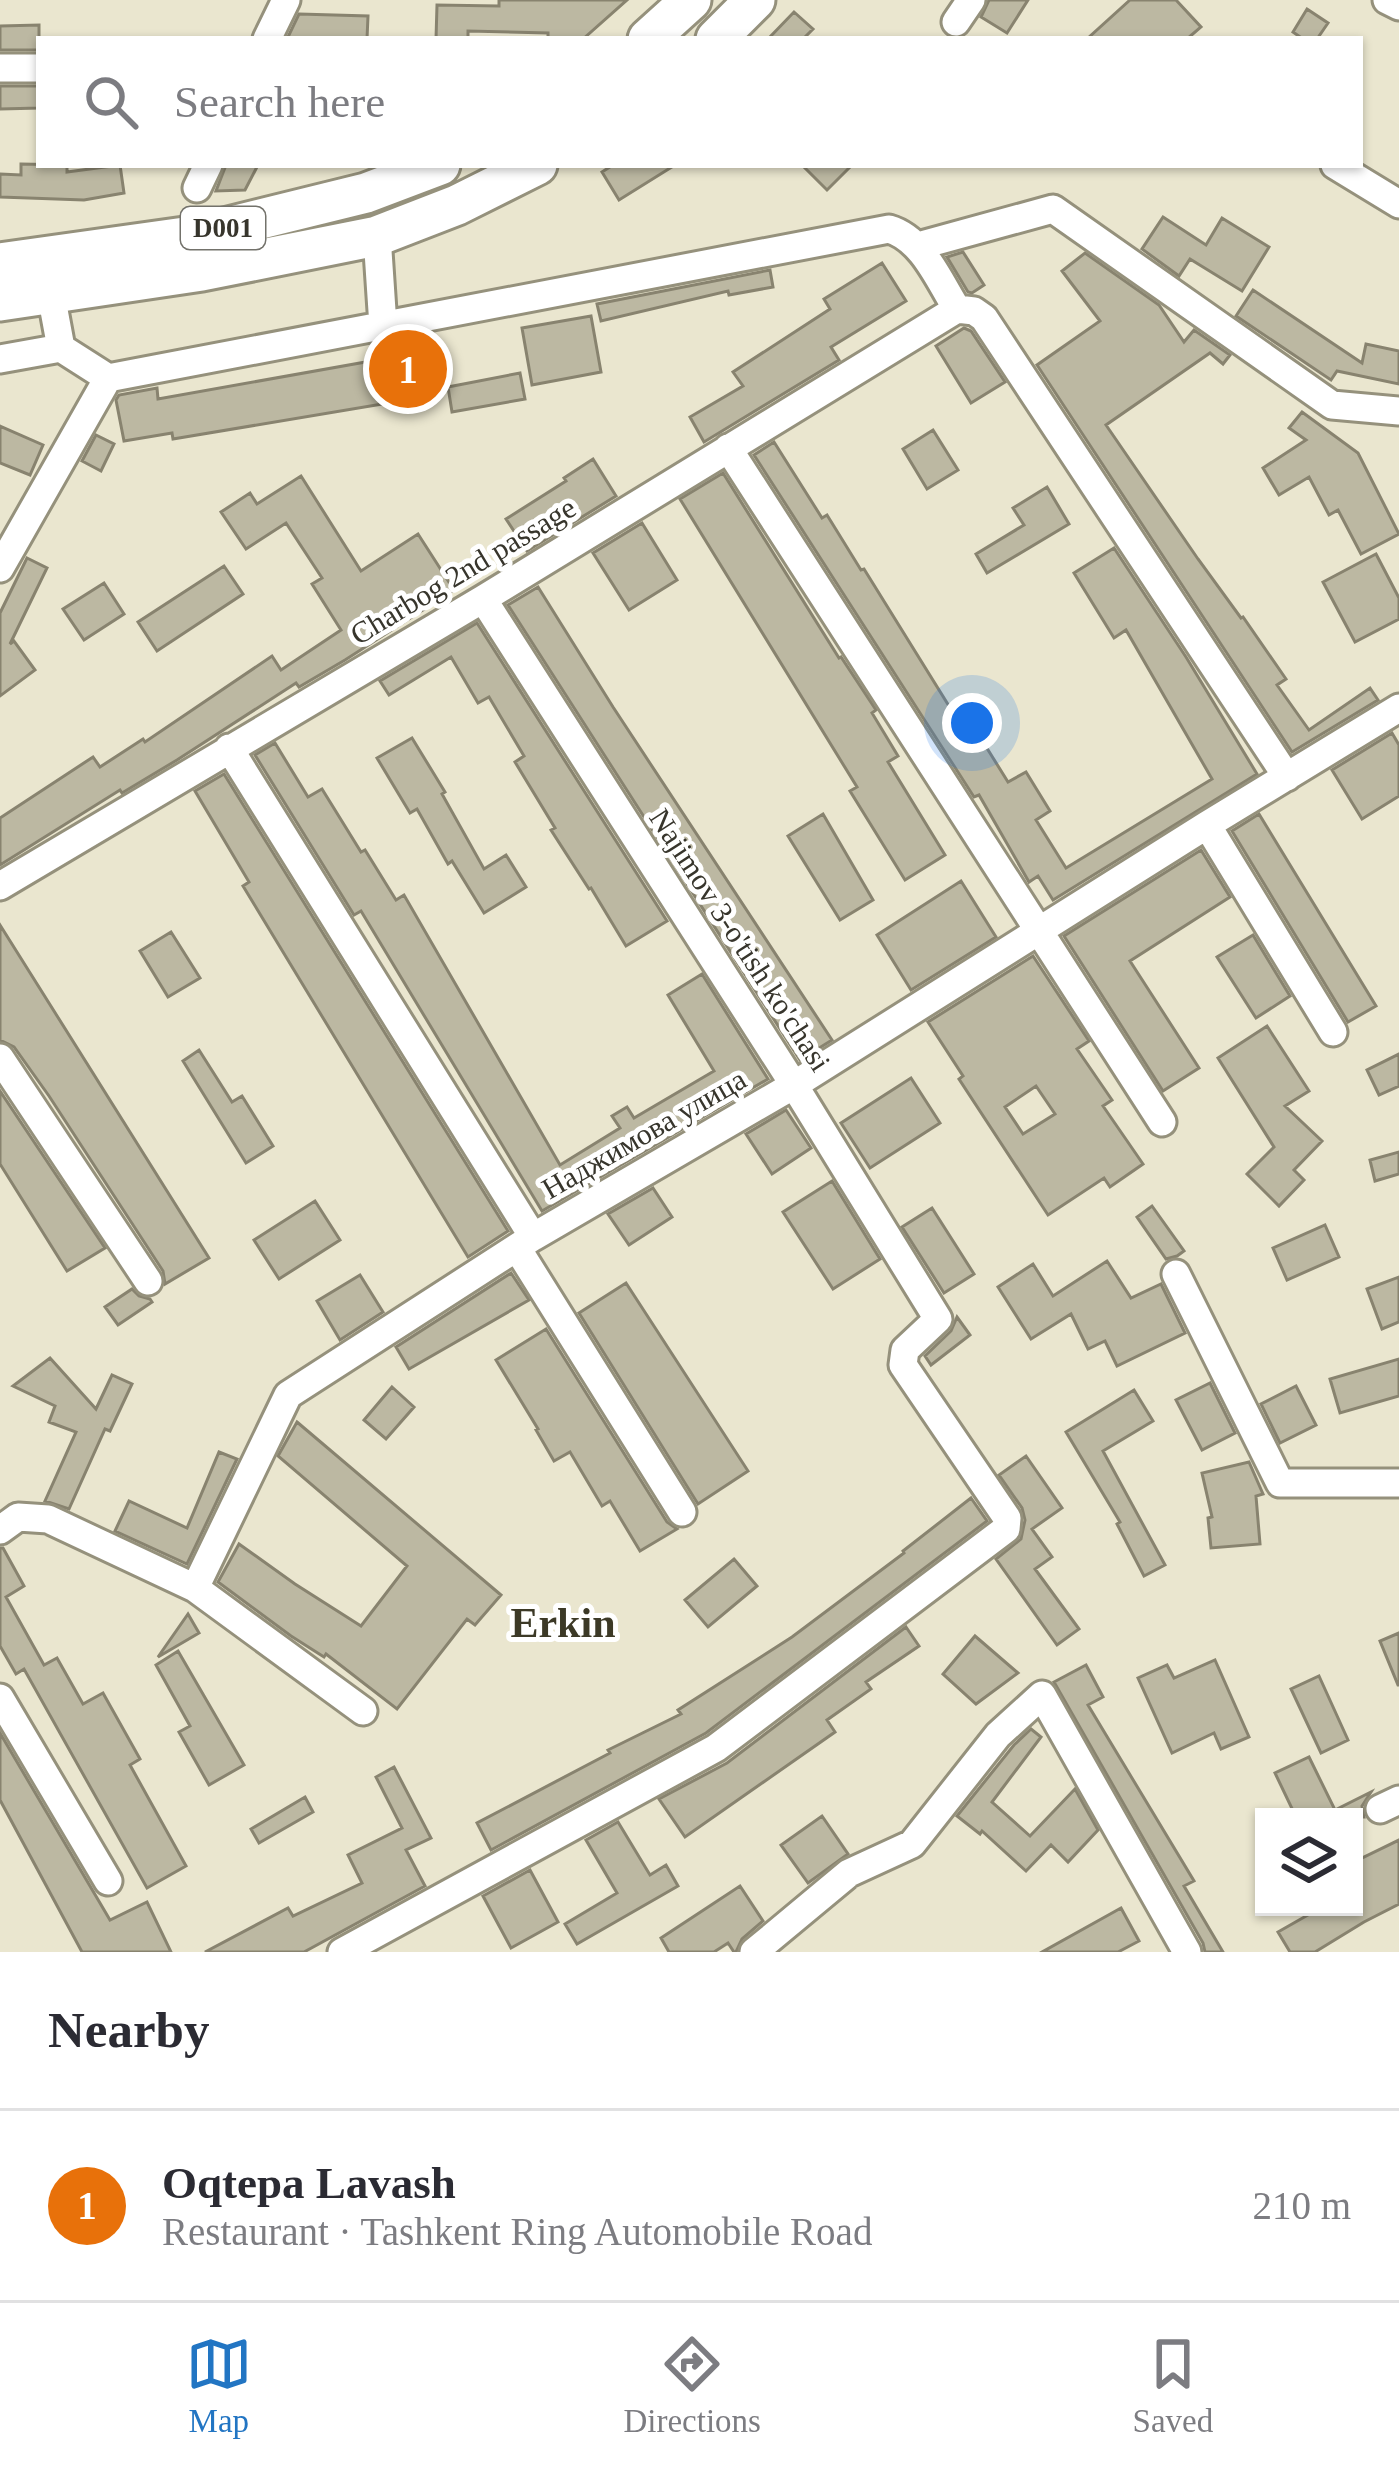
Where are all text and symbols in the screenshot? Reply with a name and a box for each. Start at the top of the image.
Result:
search box [36,36,1363,168]
icon: search [78,69,144,135]
text: Search here [174,77,385,127]
road number: D001 [181,207,265,249]
pin: 1 [369,324,447,414]
street label: Charbog 2nd passage [344,490,581,651]
your location [942,693,1002,753]
street label: Najimov 3-o'tish ko'chasi [643,803,838,1077]
street label: Наджимова улица [536,1062,751,1205]
district label: Erkin [510,1600,616,1646]
map controls [1255,1808,1363,1916]
button: layers [1255,1808,1363,1916]
text: Nearby [48,2002,209,2058]
text: Oqtepa Lavash [162,2158,456,2208]
text: 1 [77,2184,97,2227]
text: 210 m [1252,2184,1351,2227]
text: Restaurant · Tashkent Ring Automobile Road [162,2210,872,2253]
tab: Map [186,2331,252,2440]
tab: Directions [623,2331,761,2440]
tab: Saved [1133,2331,1213,2440]

